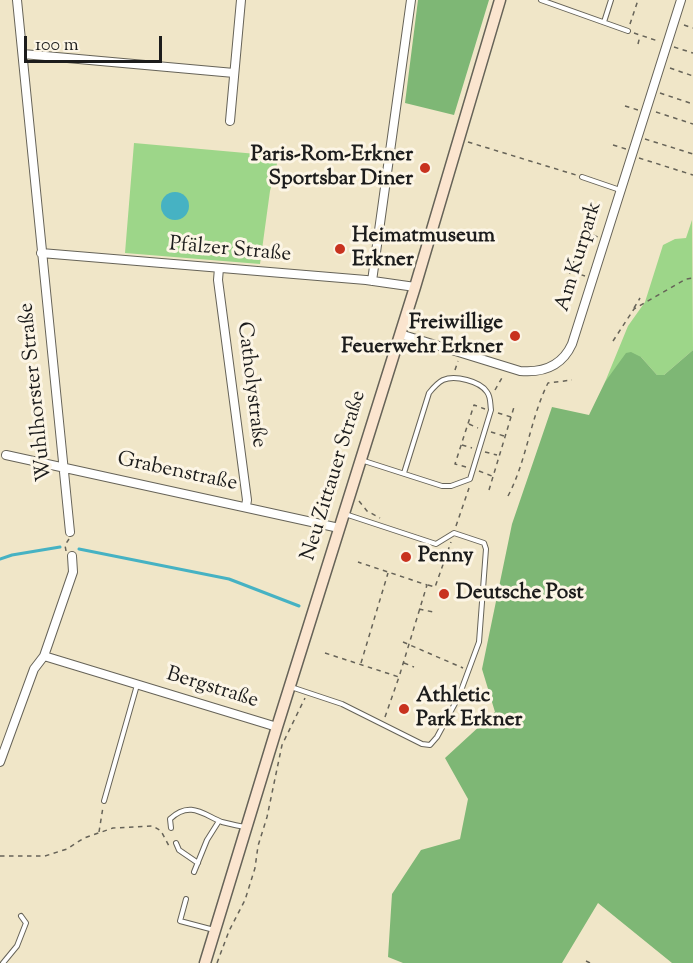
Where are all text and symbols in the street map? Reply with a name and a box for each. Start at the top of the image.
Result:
scale bar [27,24,165,62]
text: 100 m [35,33,79,59]
place label: Paris-Rom-Erkner Sportsbar Diner [251,143,413,193]
marker: Paris-Rom-Erkner Sportsbar Diner [418,161,432,175]
street label: Am Kurpark [551,199,609,315]
place label: Heimatmuseum Erkner [352,224,495,274]
street label: Pfälzer Straße [168,233,292,269]
marker: Heimatmuseum Erkner [333,242,347,256]
street label: Wuhlhorster Straße [15,301,59,483]
place label: Freiwillige Feuerwehr Erkner [341,311,503,361]
street label: Catholystraße [230,321,270,449]
marker: Freiwillige Feuerwehr Erkner [508,329,522,343]
street label: Neu Zittauer Straße [297,388,373,564]
street label: Grabenstraße [115,448,239,498]
place label: Penny [418,544,473,570]
marker: Penny [399,550,413,564]
place label: Deutsche Post [456,581,584,607]
marker: Deutsche Post [437,587,451,601]
street label: Bergstraße [163,663,261,715]
place label: Athletic Park Erkner [416,684,522,734]
marker: Athletic Park Erkner [397,702,411,716]

